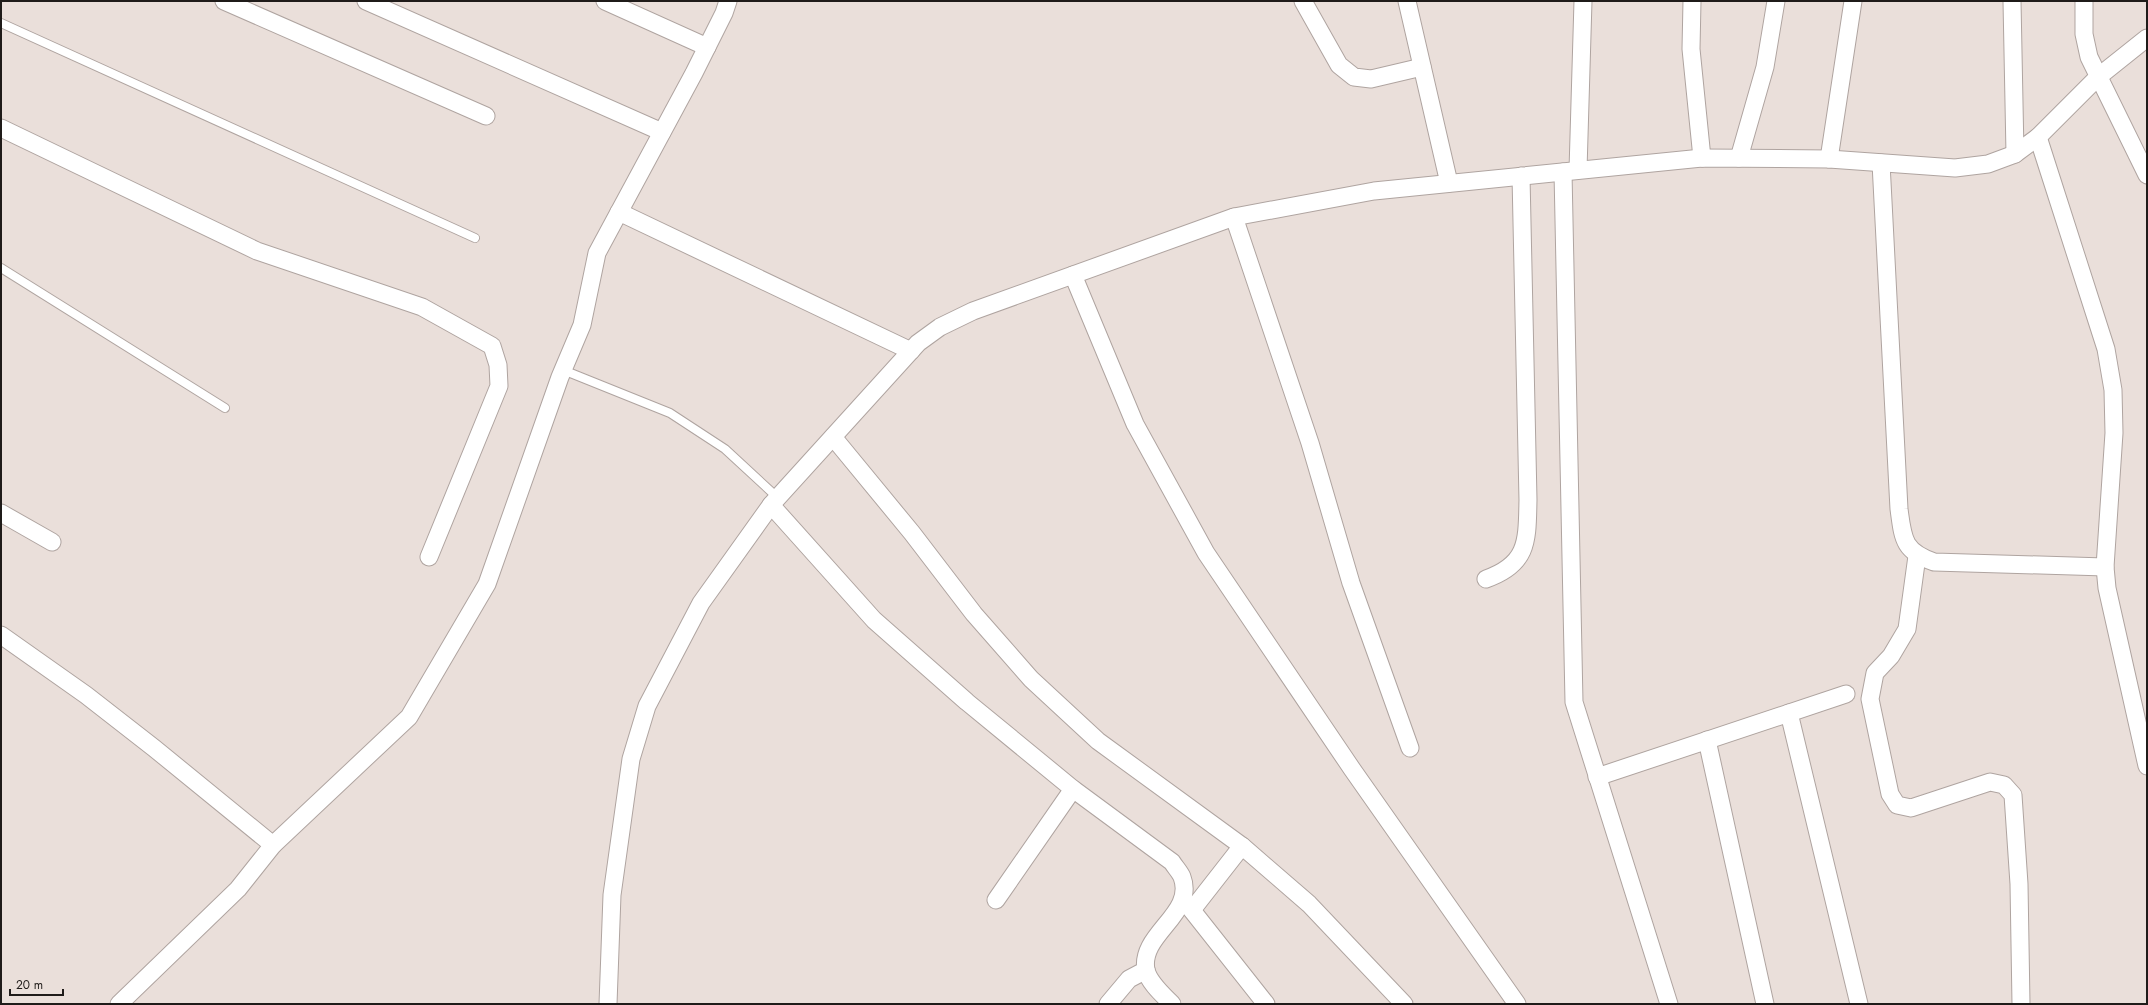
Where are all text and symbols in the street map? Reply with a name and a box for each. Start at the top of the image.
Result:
scale bar [10,971,63,997]
text: 20 m [16,976,43,994]

